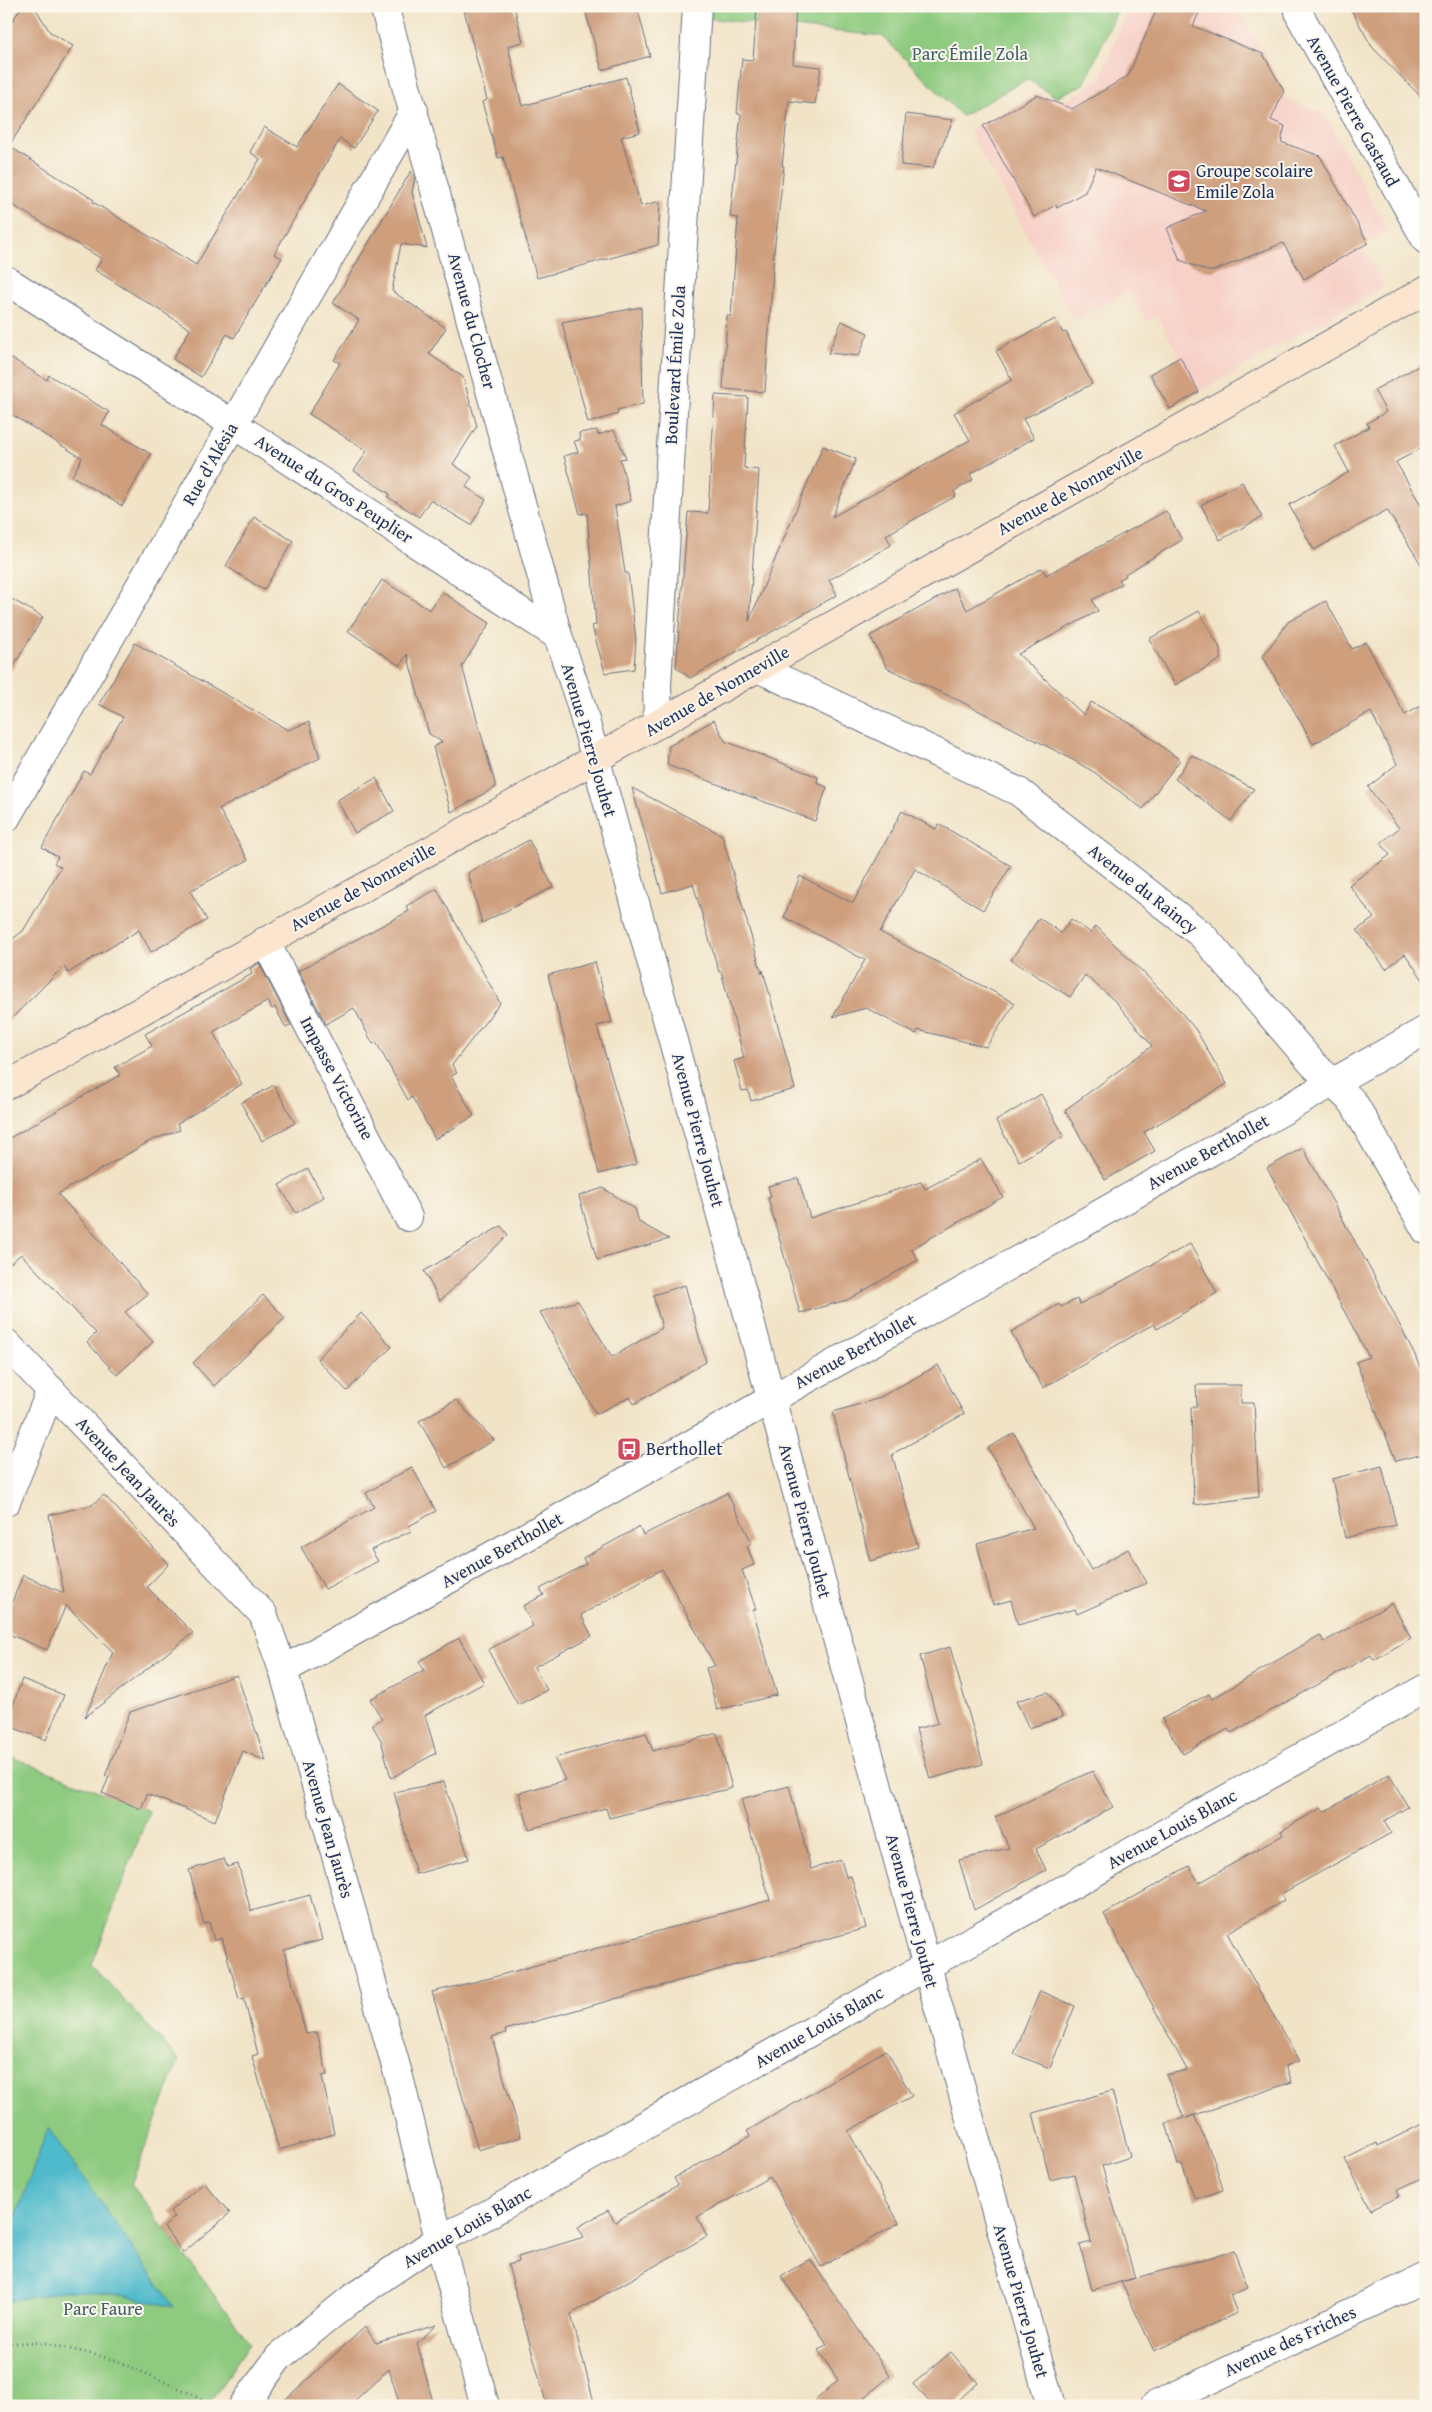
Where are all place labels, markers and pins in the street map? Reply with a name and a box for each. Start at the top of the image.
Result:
place label: Groupe scolaire Emile Zola [1196,157,1313,205]
school or university icon: Groupe scolaire Emile Zola [1166,168,1192,194]
place label: Berthollet [646,1435,723,1462]
bus stop icon: Berthollet [616,1436,642,1462]

